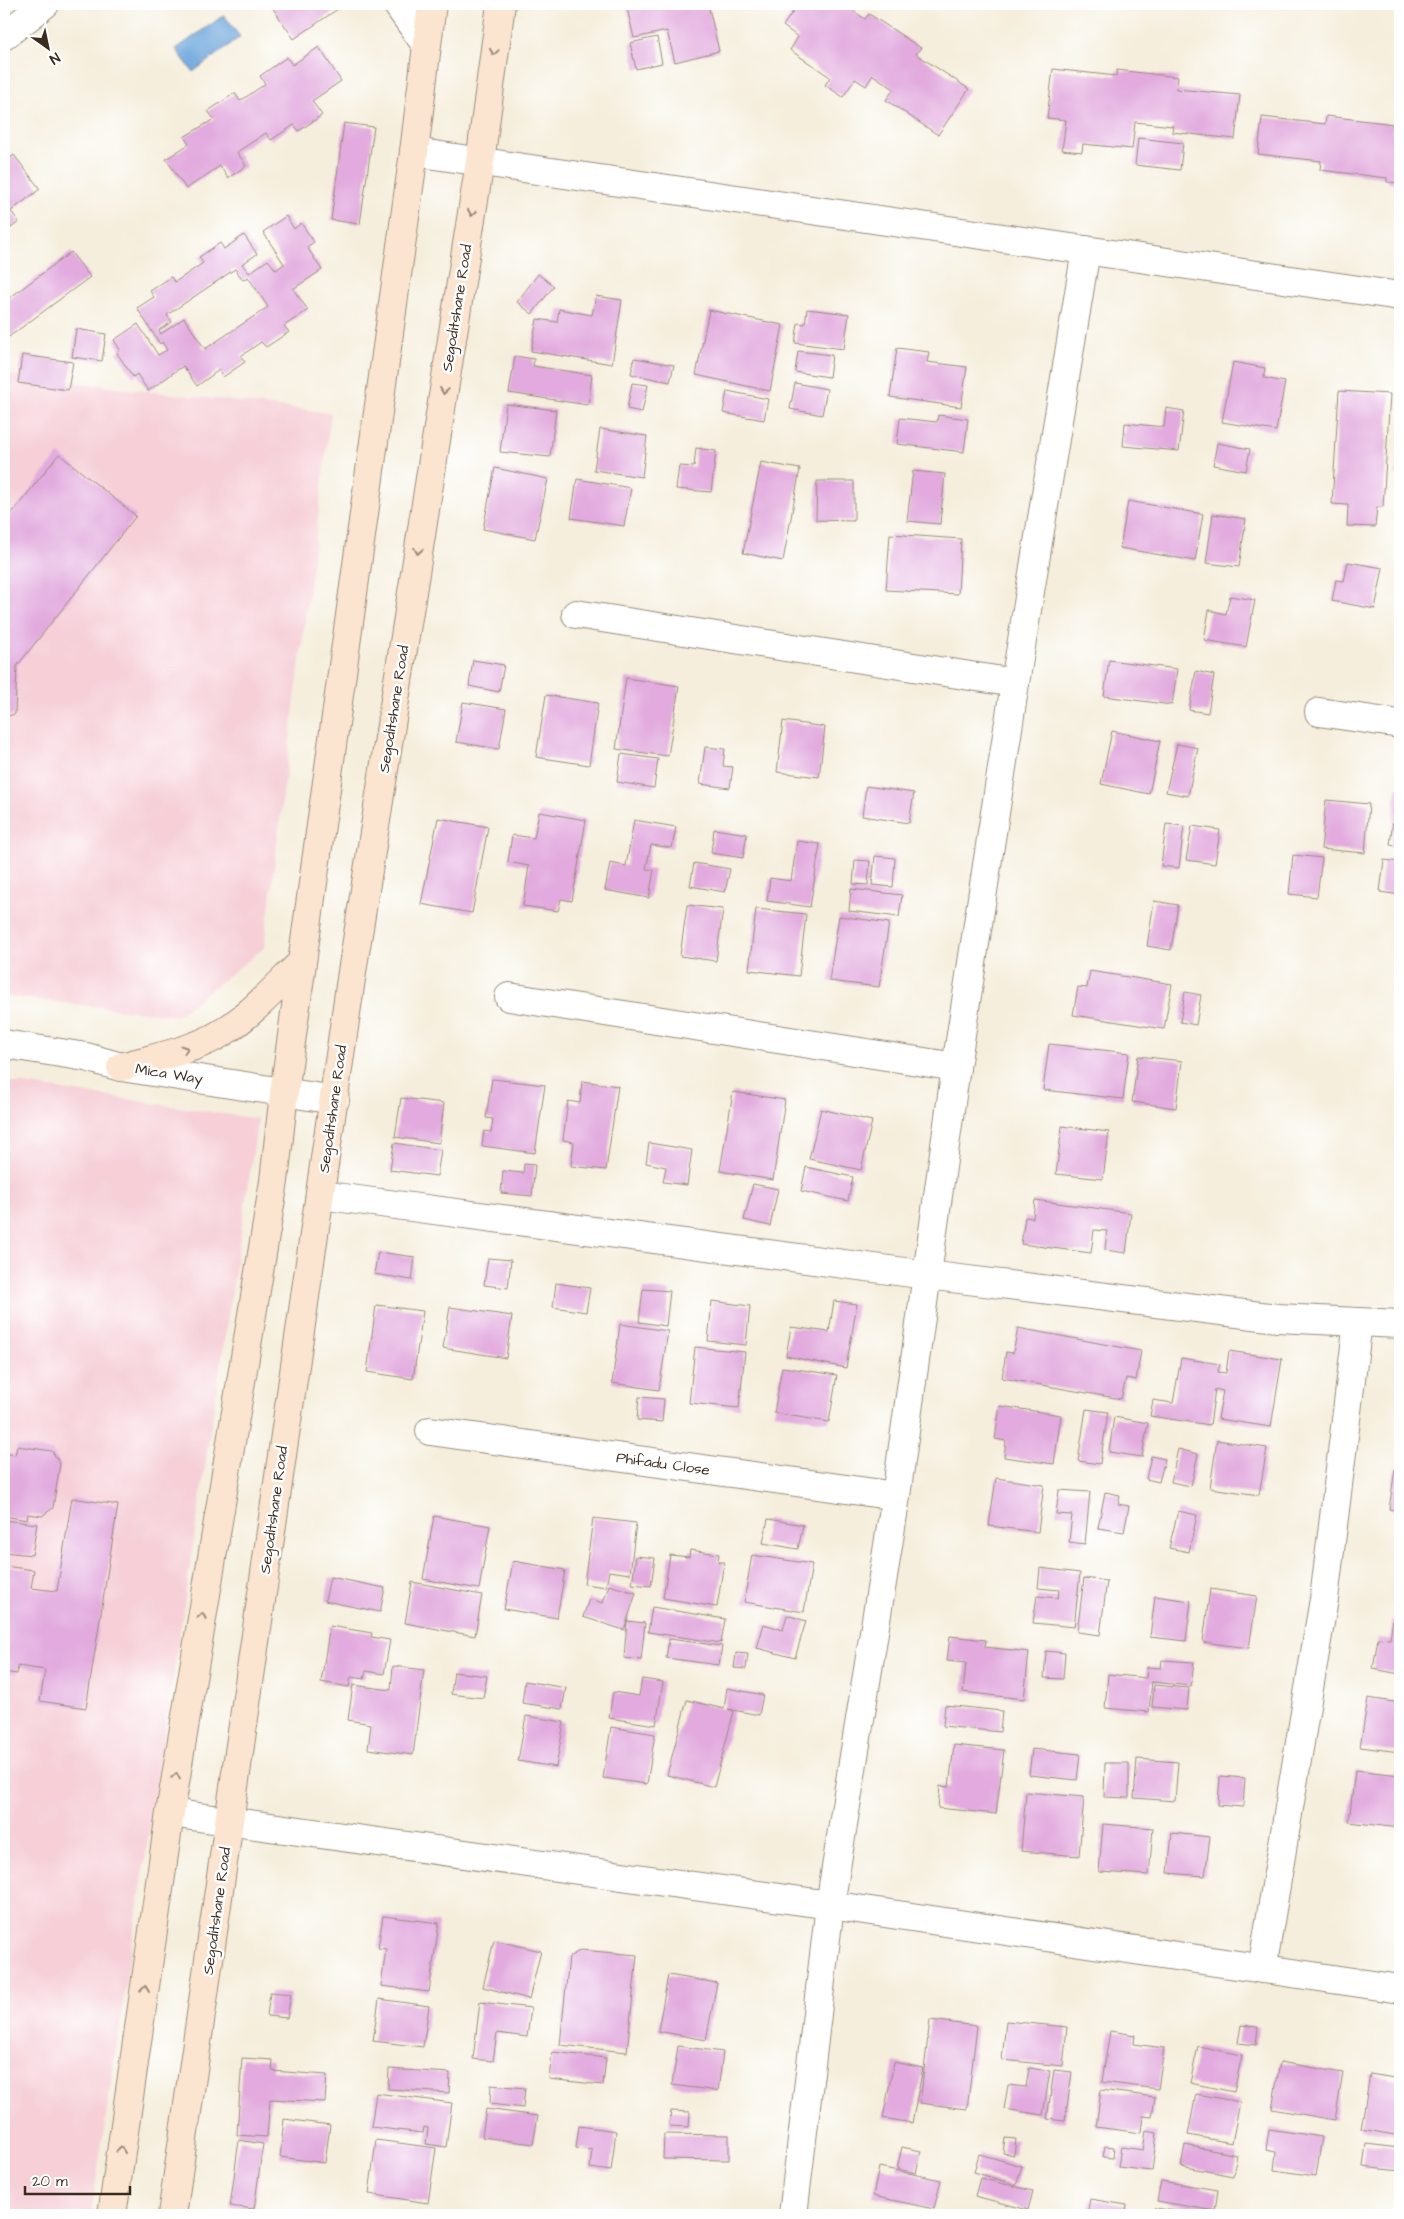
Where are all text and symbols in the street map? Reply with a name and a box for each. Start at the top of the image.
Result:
north arrow [22,22,72,72]
text: N [45,47,64,69]
one-way arrow [489,48,500,56]
one-way arrow [467,209,477,217]
street label: Segoditshane Road [437,243,478,373]
one-way arrow [439,386,449,395]
one-way arrow [414,547,424,556]
street label: Segoditshane Road [374,644,415,774]
street label: Segoditshane Road [314,1044,353,1174]
one-way arrow [180,1045,189,1055]
street label: Mica Way [134,1058,204,1091]
street label: Segoditshane Road [255,1445,294,1575]
street label: Phifadu Close [615,1447,711,1481]
one-way arrow [197,1611,207,1620]
one-way arrow [170,1772,180,1780]
street label: Segoditshane Road [198,1846,237,1976]
one-way arrow [139,1984,149,1993]
one-way arrow [116,2145,126,2154]
scale bar [25,2164,130,2196]
text: 20 m [32,2171,68,2192]

